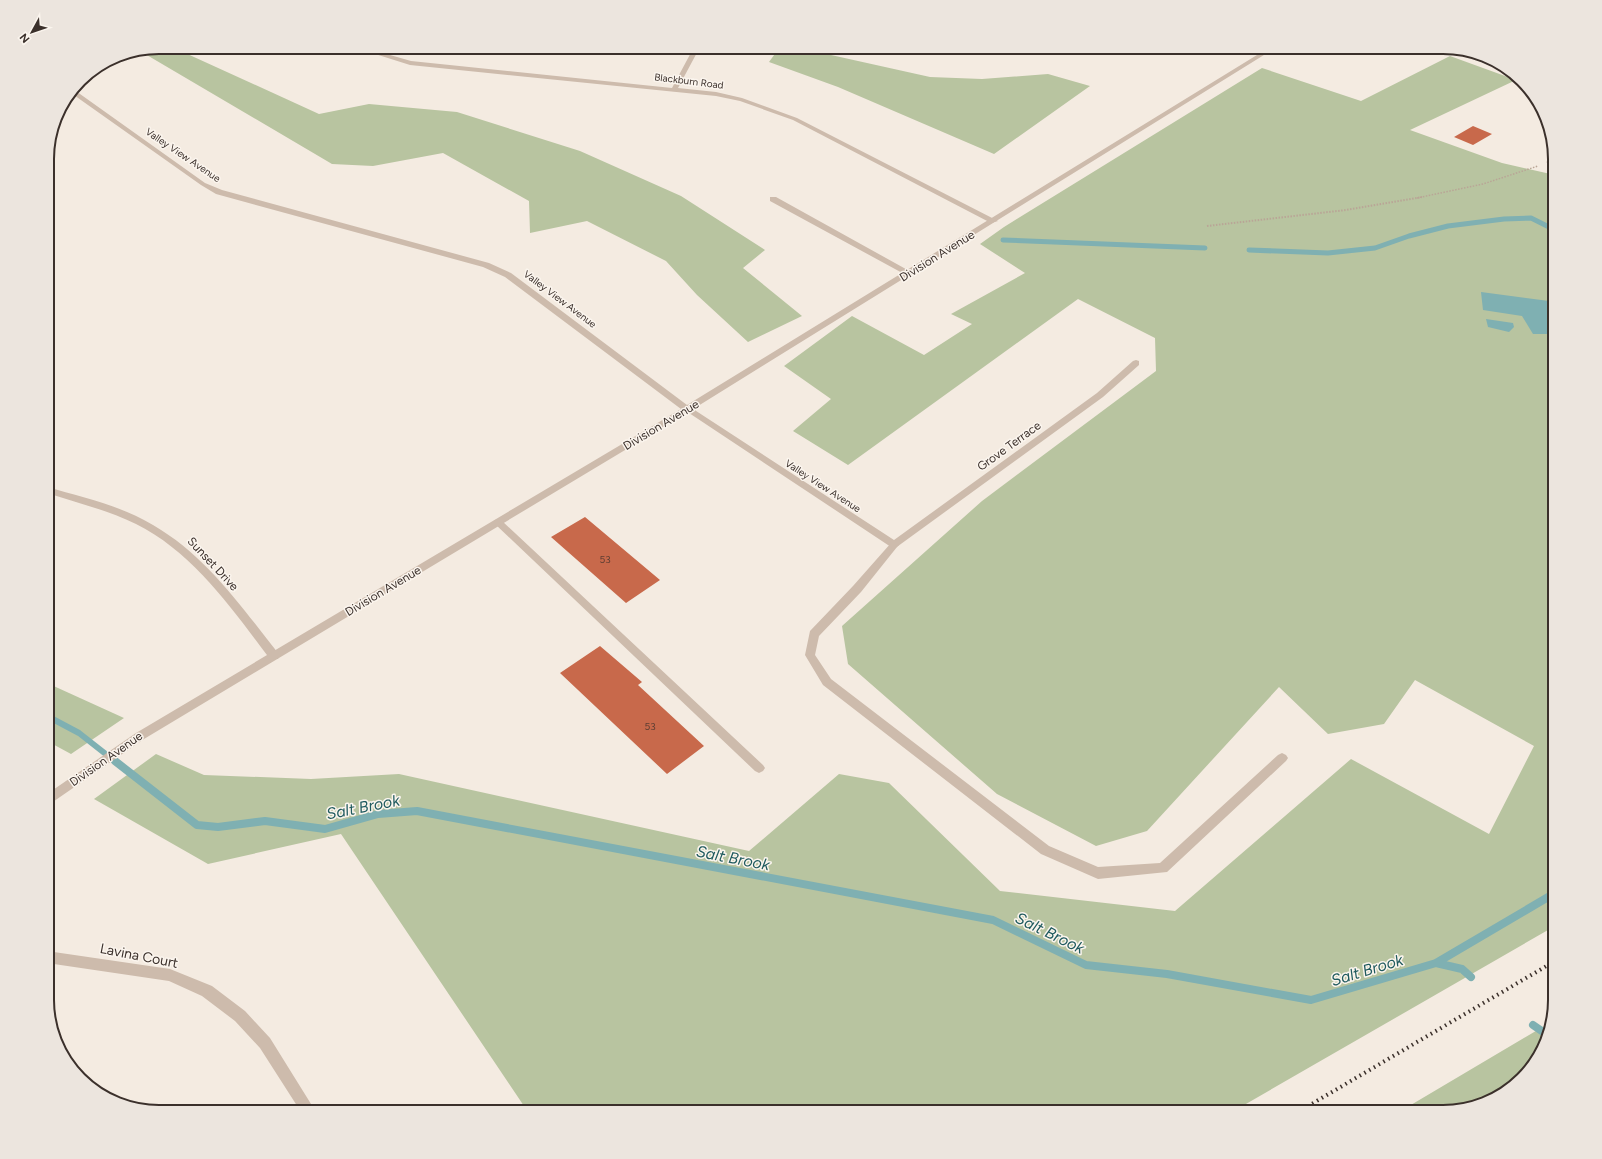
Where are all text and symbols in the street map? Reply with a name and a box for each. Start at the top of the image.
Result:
north arrow [12,12,52,52]
text: N [17,31,32,46]
street label: Blackburn Road [654,70,724,92]
street label: Valley View Avenue [143,125,223,185]
street label: Division Avenue [897,227,977,285]
street label: Valley View Avenue [521,267,599,331]
street label: Division Avenue [621,397,702,453]
street label: Grove Terrace [974,418,1044,474]
street label: Valley View Avenue [783,457,864,516]
street label: Sunset Drive [185,534,242,594]
house number: 53 [599,553,611,566]
street label: Division Avenue [343,563,424,619]
house number: 53 [644,720,656,733]
street label: Division Avenue [67,728,145,789]
water label: Salt Brook [325,790,403,823]
water label: Salt Brook [695,842,773,875]
water label: Salt Brook [1012,908,1089,958]
street label: Lavina Court [98,940,180,972]
water label: Salt Brook [1329,950,1407,990]

